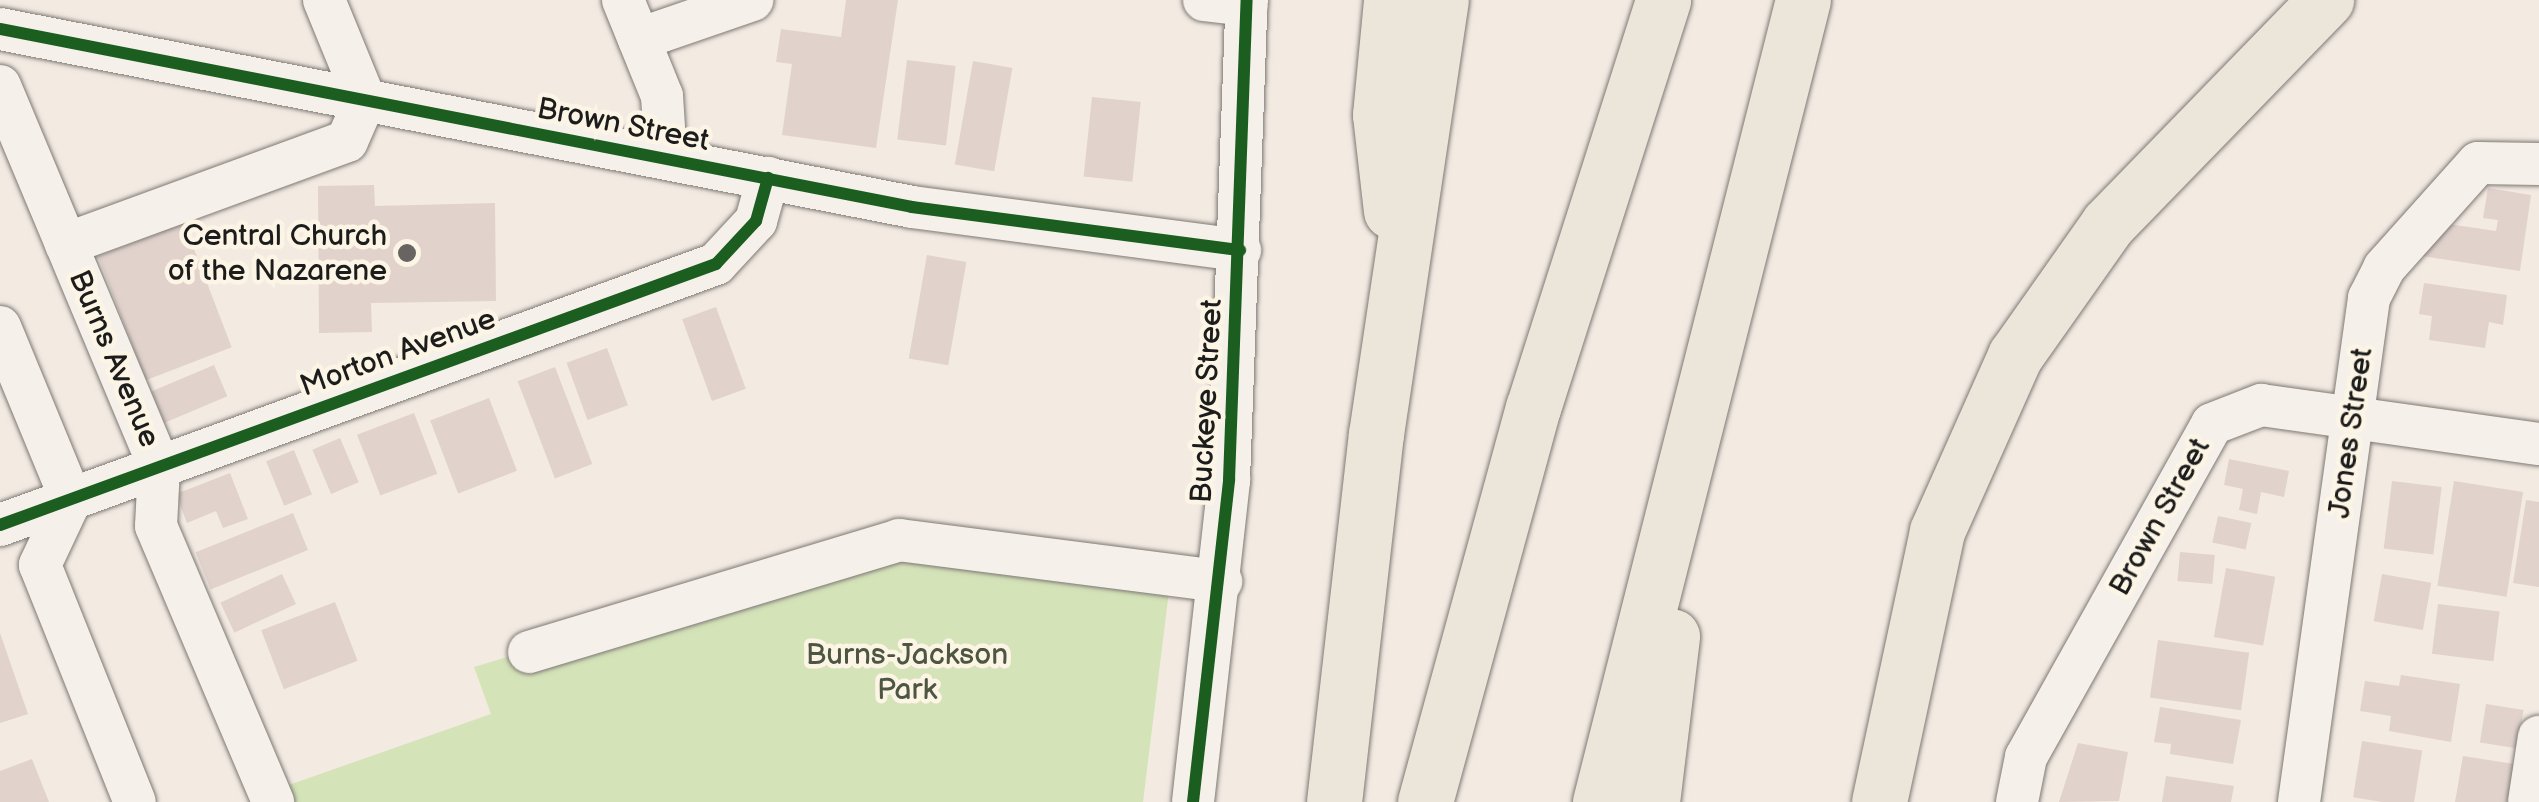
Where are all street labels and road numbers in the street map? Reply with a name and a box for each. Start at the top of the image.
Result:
street label: Brown Street [534,91,712,159]
street label: Burns Avenue [61,265,167,453]
street label: Buckeye Street [1184,298,1230,504]
street label: Morton Avenue [295,301,501,405]
street label: Jones Street [2321,345,2381,521]
street label: Brown Street [2102,432,2218,602]

